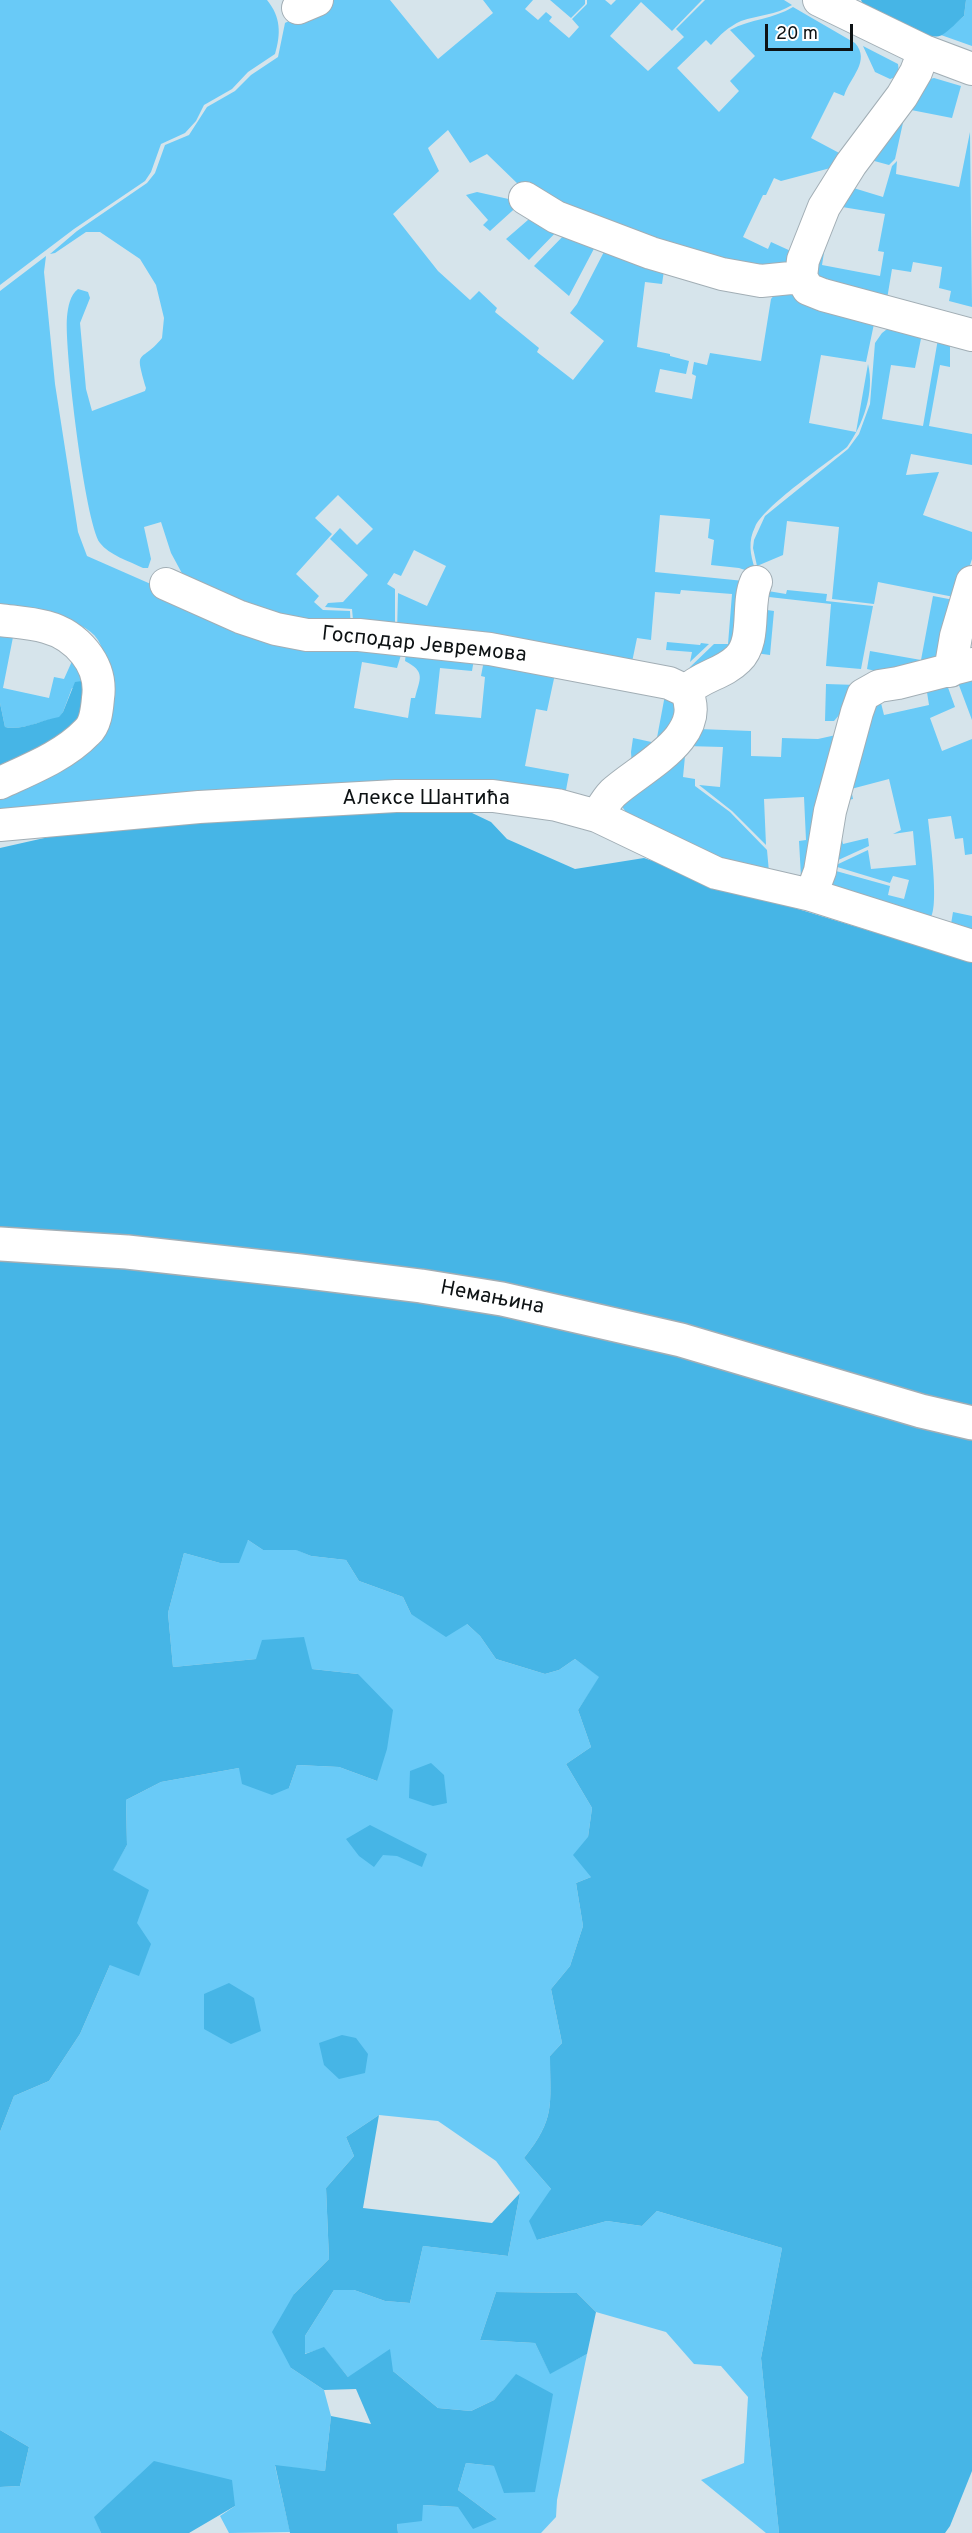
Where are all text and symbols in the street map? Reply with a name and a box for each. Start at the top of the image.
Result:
scale bar [768,12,856,50]
text: 20 m [776,23,818,46]
street label: Господар Јевремова [320,623,528,669]
street label: Алексе Шантића [342,787,510,813]
street label: Немањина [438,1277,546,1321]

